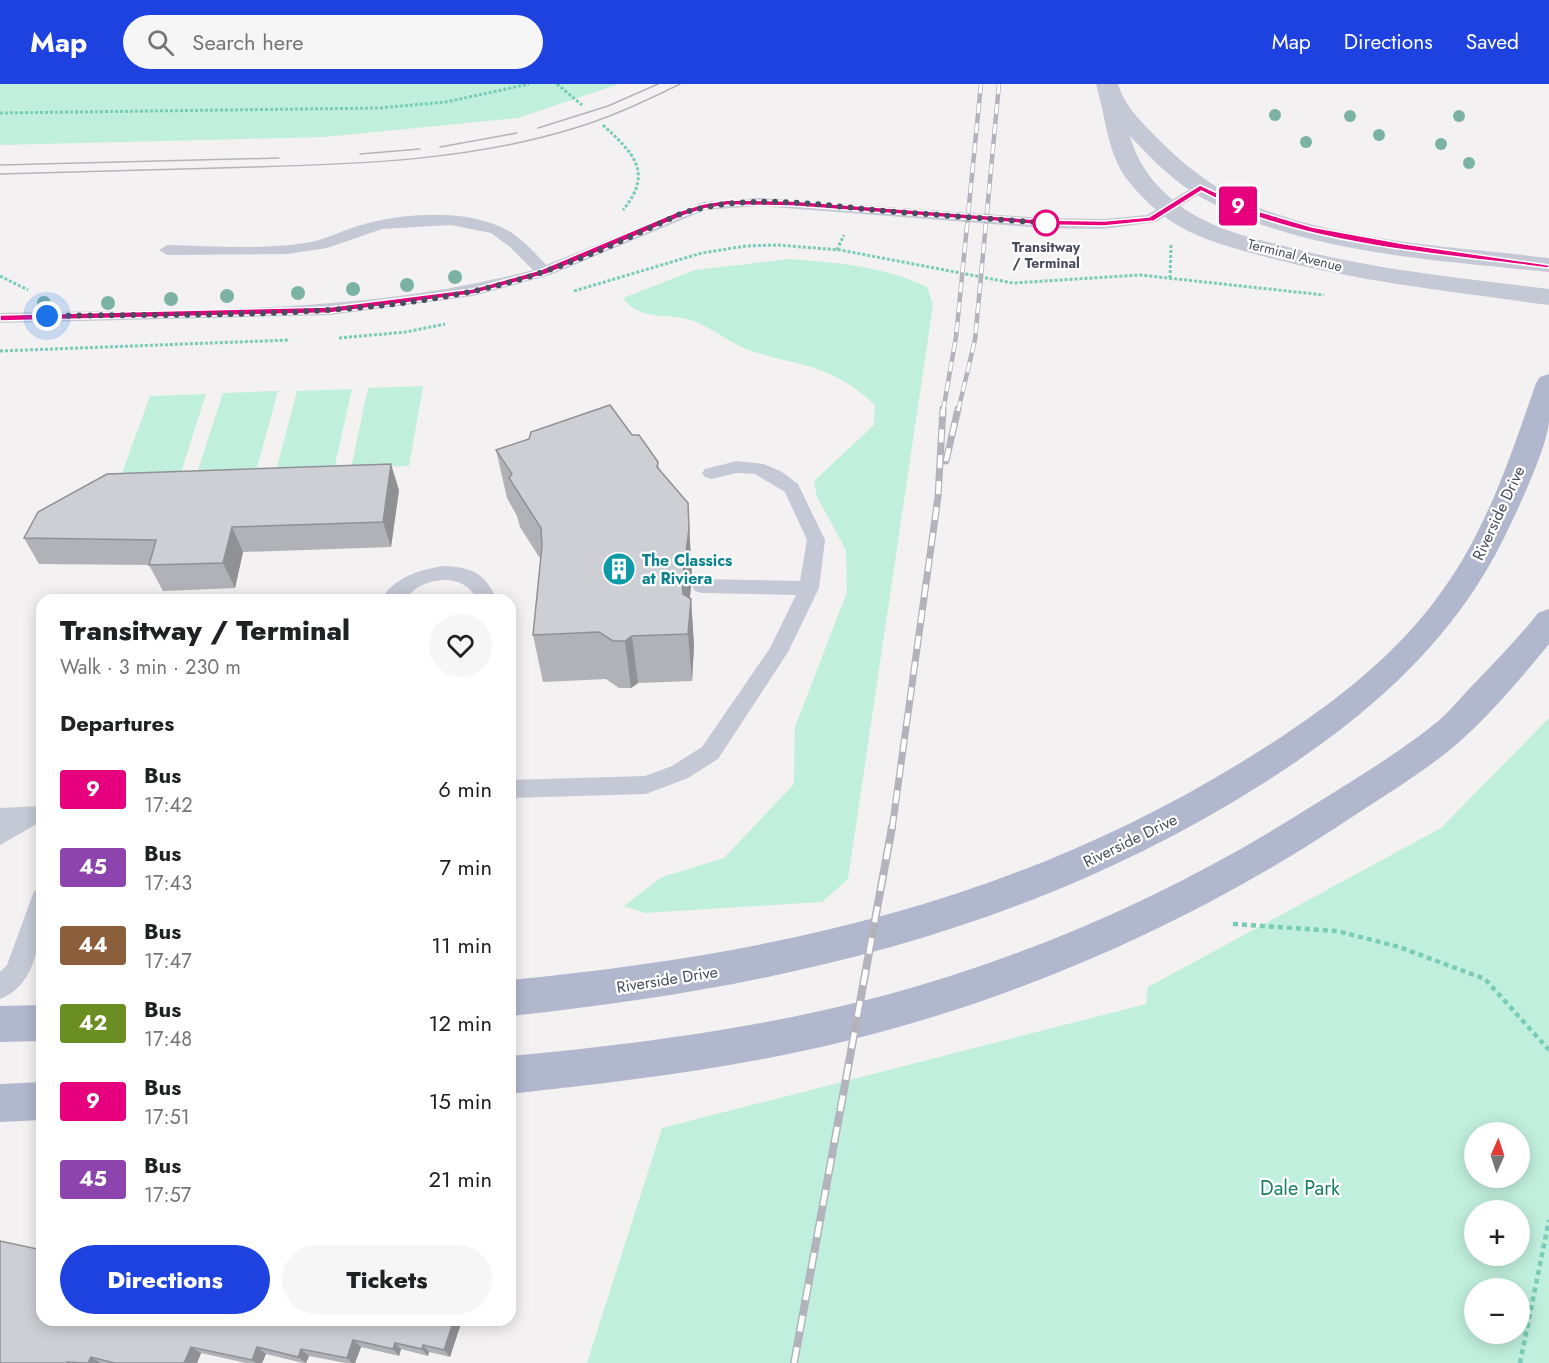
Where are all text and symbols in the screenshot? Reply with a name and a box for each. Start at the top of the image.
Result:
search box [123,15,543,69]
text: Map [30,22,87,63]
icon: search [144,26,177,59]
text: Search here [192,26,304,58]
text: Map [1272,27,1311,57]
text: Directions [1344,27,1433,57]
text: Saved [1466,27,1519,57]
line badge: 9 [1218,186,1258,226]
text: 9 [1231,191,1245,221]
marker: Transitway / Terminal [1033,210,1059,236]
street label: Terminal Avenue [1246,234,1344,276]
place label: Transitway / Terminal [1012,237,1081,273]
your location [32,301,62,331]
street label: Riverside Drive [1466,462,1530,564]
place label: The Classics at Riviera [642,549,732,590]
building icon: The Classics at Riviera [601,551,637,587]
text: Transitway / Terminal [60,610,350,651]
button: heart [429,614,492,677]
text: Walk · 3 min · 230 m [60,653,241,682]
text: Departures [60,707,174,739]
text: Bus [144,759,181,791]
text: 6 min [438,773,492,805]
text: 9 [86,774,100,804]
text: 17:42 [144,791,193,820]
street label: Riverside Drive [1079,808,1181,873]
text: Bus [144,837,181,869]
text: 7 min [439,851,492,883]
text: 45 [79,852,107,882]
text: 17:43 [144,869,192,898]
text: Bus [144,915,181,947]
text: 11 min [431,929,492,961]
text: 44 [78,930,108,960]
text: 17:47 [144,947,192,976]
street label: Riverside Drive [615,960,719,999]
text: Bus [144,993,181,1025]
text: 12 min [429,1007,492,1039]
text: 42 [79,1008,107,1038]
text: 17:48 [144,1025,192,1054]
text: Bus [144,1071,181,1103]
text: 15 min [429,1085,492,1117]
text: 9 [86,1086,100,1116]
text: 17:51 [144,1103,190,1132]
north arrow [1464,1122,1530,1188]
map controls [1464,1122,1530,1344]
text: Bus [144,1149,181,1181]
text: 21 min [429,1163,492,1195]
text: 45 [79,1164,107,1194]
park label: Dale Park [1260,1174,1340,1203]
text: 17:57 [144,1181,191,1210]
button: + [1464,1200,1530,1266]
button: Directions [60,1245,270,1314]
button: Tickets [282,1245,492,1314]
button: − [1464,1278,1530,1344]

